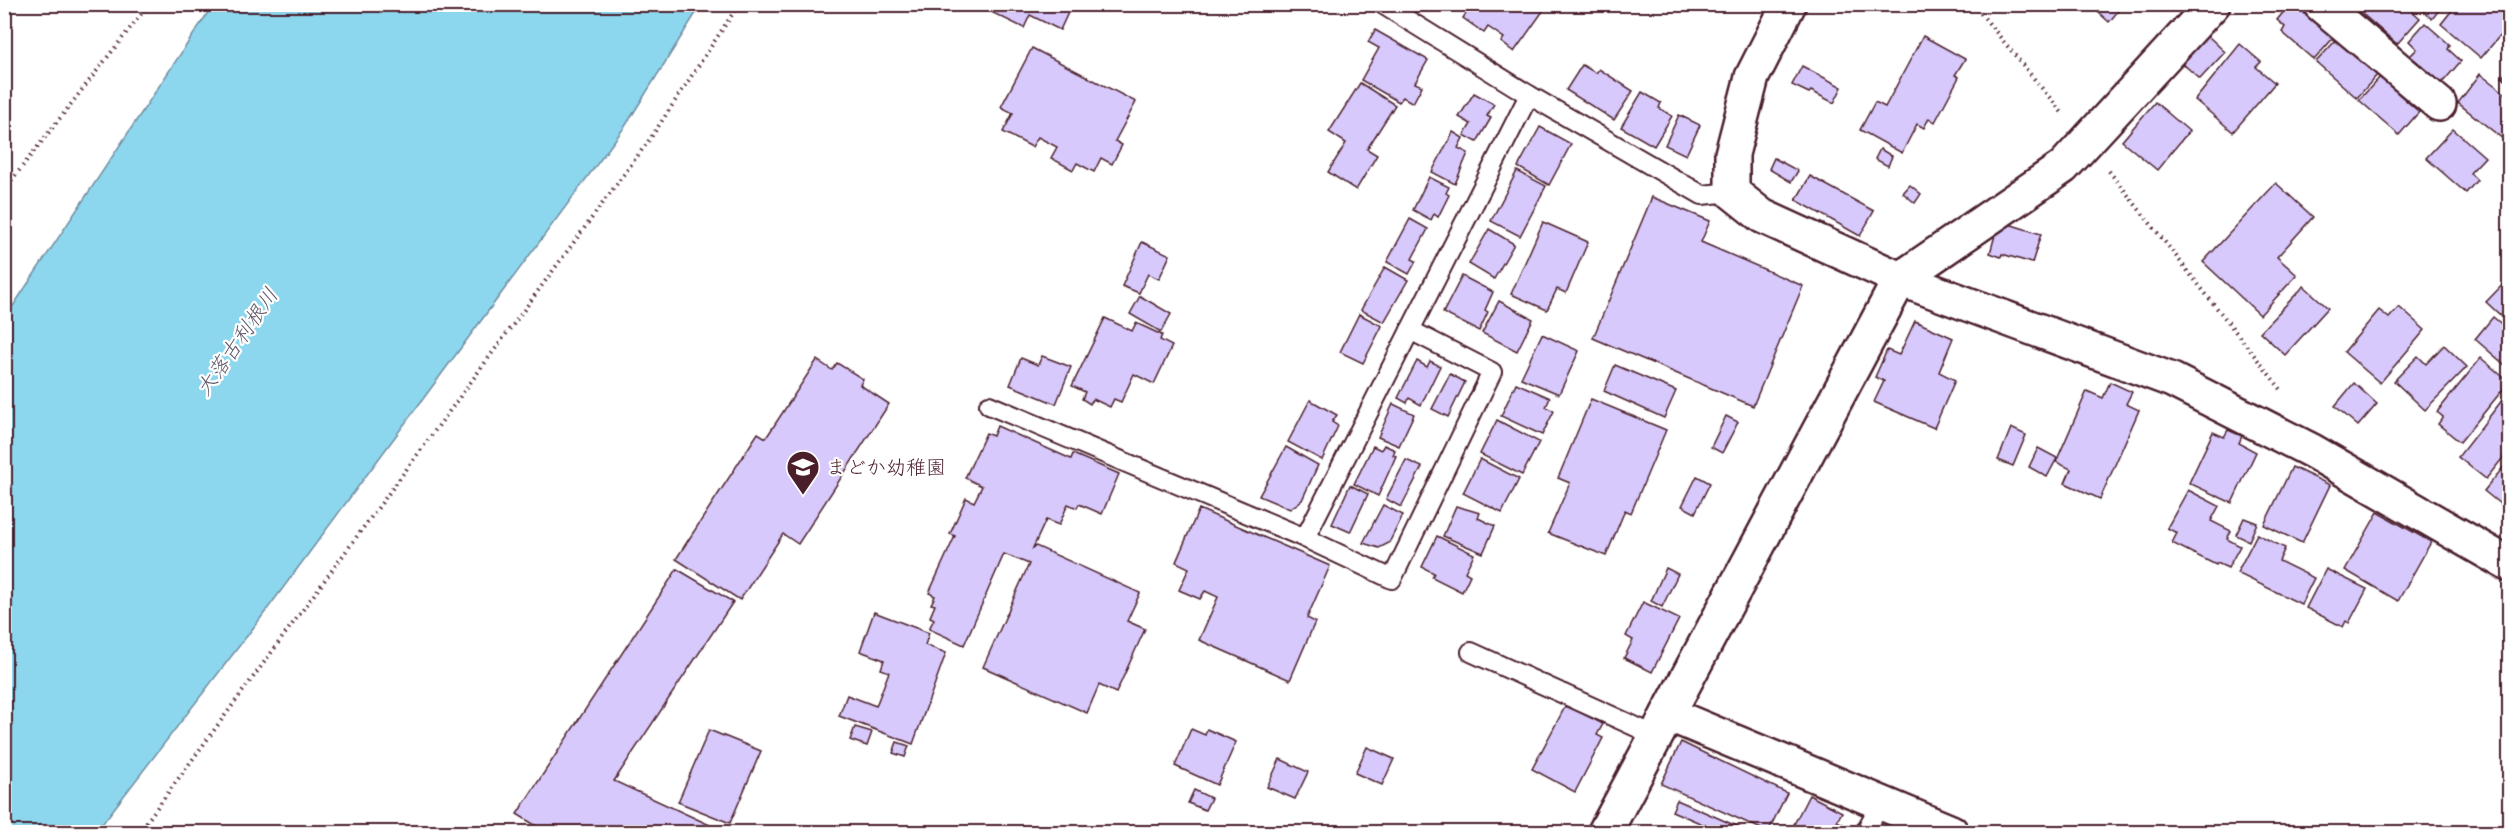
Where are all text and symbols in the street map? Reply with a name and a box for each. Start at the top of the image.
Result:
water label: 大落古利根川 [190,283,285,402]
school or university icon: まどか幼稚園 [785,449,821,496]
place label: まどか幼稚園 [826,455,946,482]

